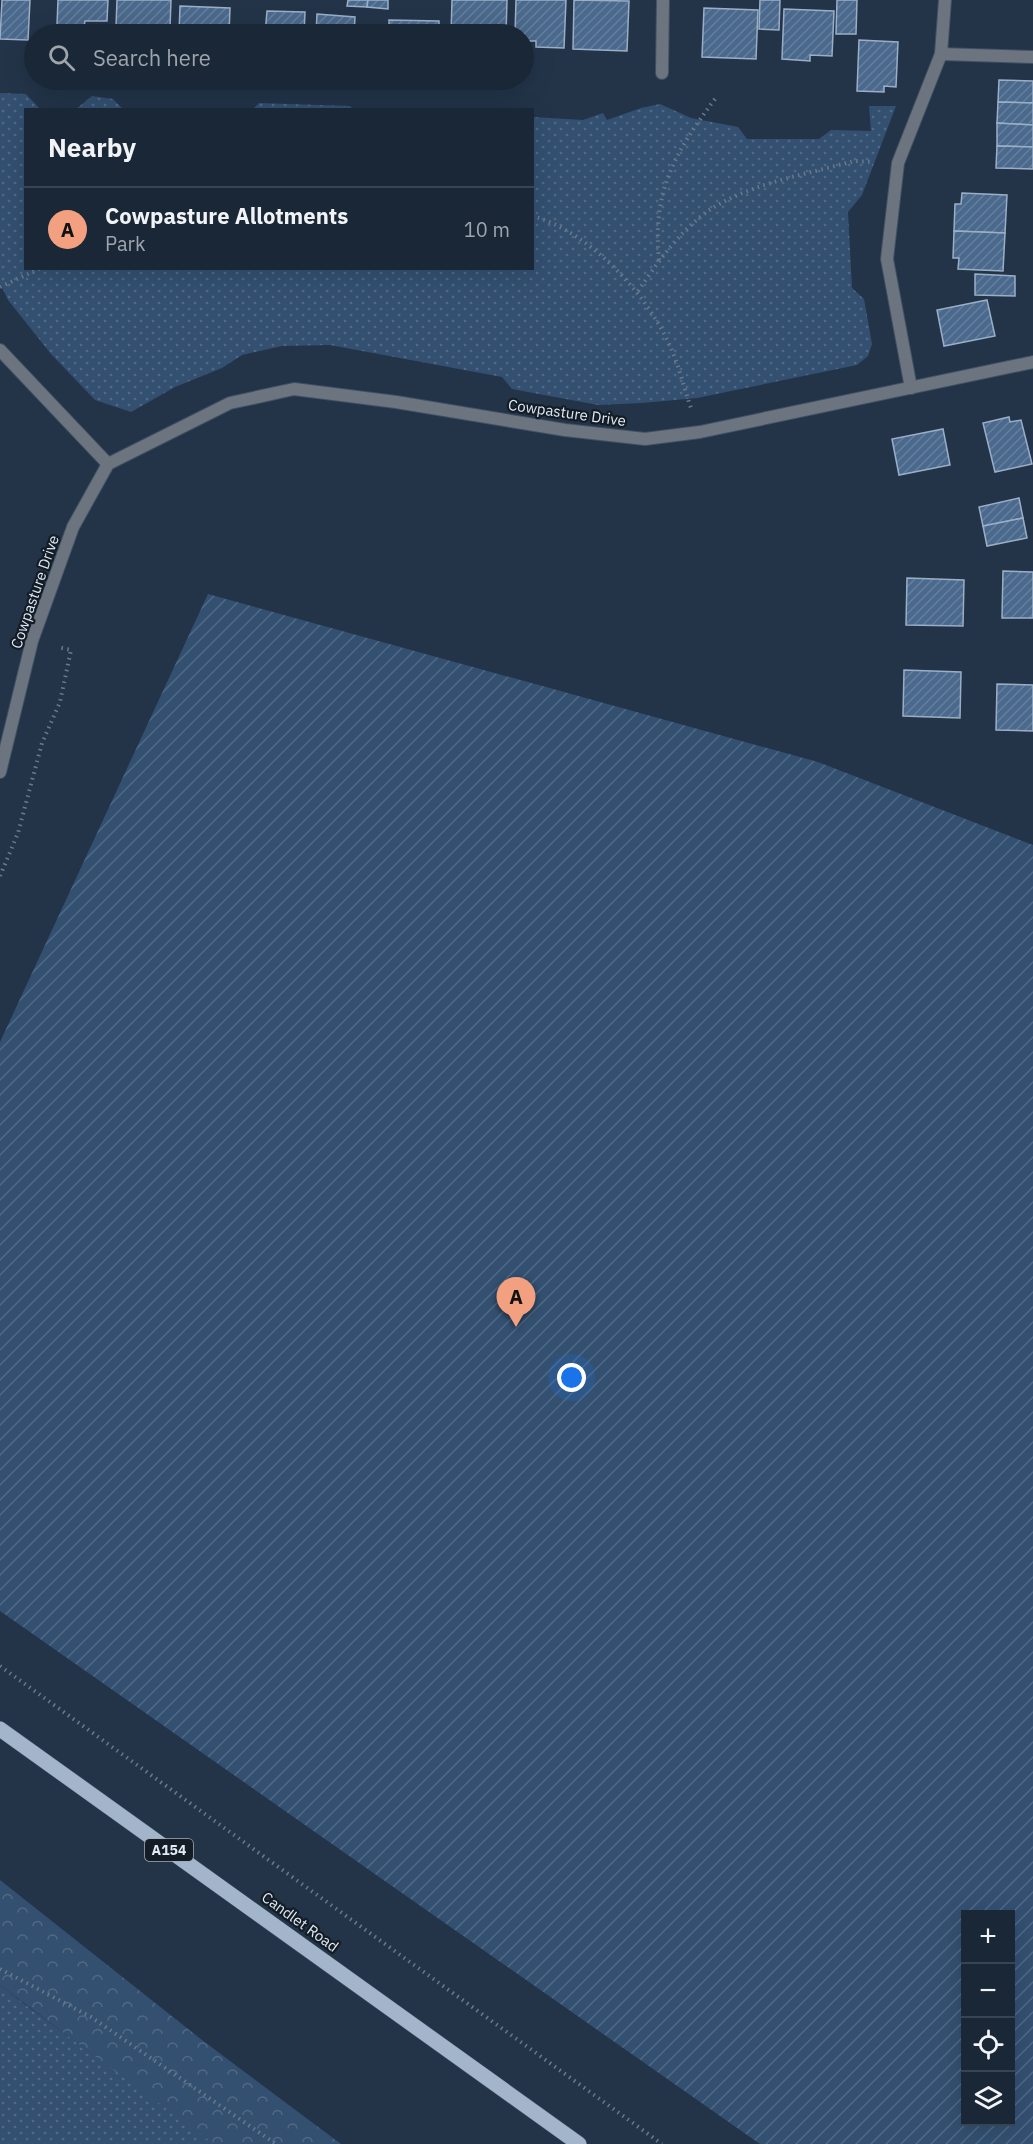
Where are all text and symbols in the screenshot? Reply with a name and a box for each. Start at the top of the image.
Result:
search box [24,24,534,90]
icon: search [45,41,78,74]
text: Search here [93,43,211,72]
text: Nearby [48,130,136,164]
text: Cowpasture Allotments [105,201,348,230]
text: A [61,216,74,243]
text: 10 m [464,216,510,243]
text: Park [105,230,145,257]
street label: Cowpasture Drive [507,395,627,430]
street label: Cowpasture Drive [6,533,63,651]
pin: A [496,1278,536,1327]
your location [557,1363,586,1392]
road number: A154 [145,1839,193,1861]
street label: Candlet Road [258,1887,342,1956]
map controls [961,1910,1015,2126]
button: + [961,1910,1015,1964]
button: − [961,1964,1015,2018]
button: locate [961,2018,1015,2072]
button: layers [961,2072,1015,2126]

